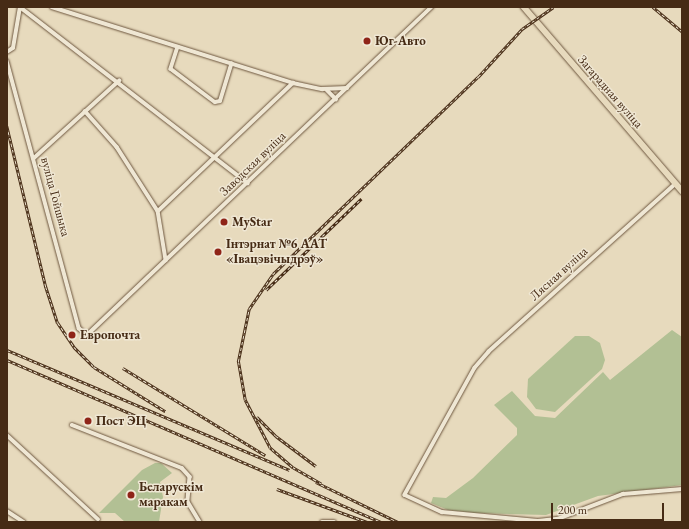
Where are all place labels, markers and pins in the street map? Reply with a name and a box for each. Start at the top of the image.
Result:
place label: Юг-Авто [375,33,426,49]
marker: Юг-Авто [362,36,372,46]
place label: MyStar [232,214,272,230]
marker: MyStar [219,217,229,227]
place label: Інтэрнат №6 ААТ «Івацэвічыдрэў» [226,237,327,268]
marker: Інтэрнат №6 ААТ «Івацэвічыдрэў» [213,247,223,257]
place label: Европочта [80,327,140,343]
marker: Европочта [67,330,77,340]
place label: Пост ЭЦ [96,413,146,429]
marker: Пост ЭЦ [83,416,93,426]
place label: Беларускім маракам [139,480,203,511]
marker: Беларускім маракам [126,490,136,500]

